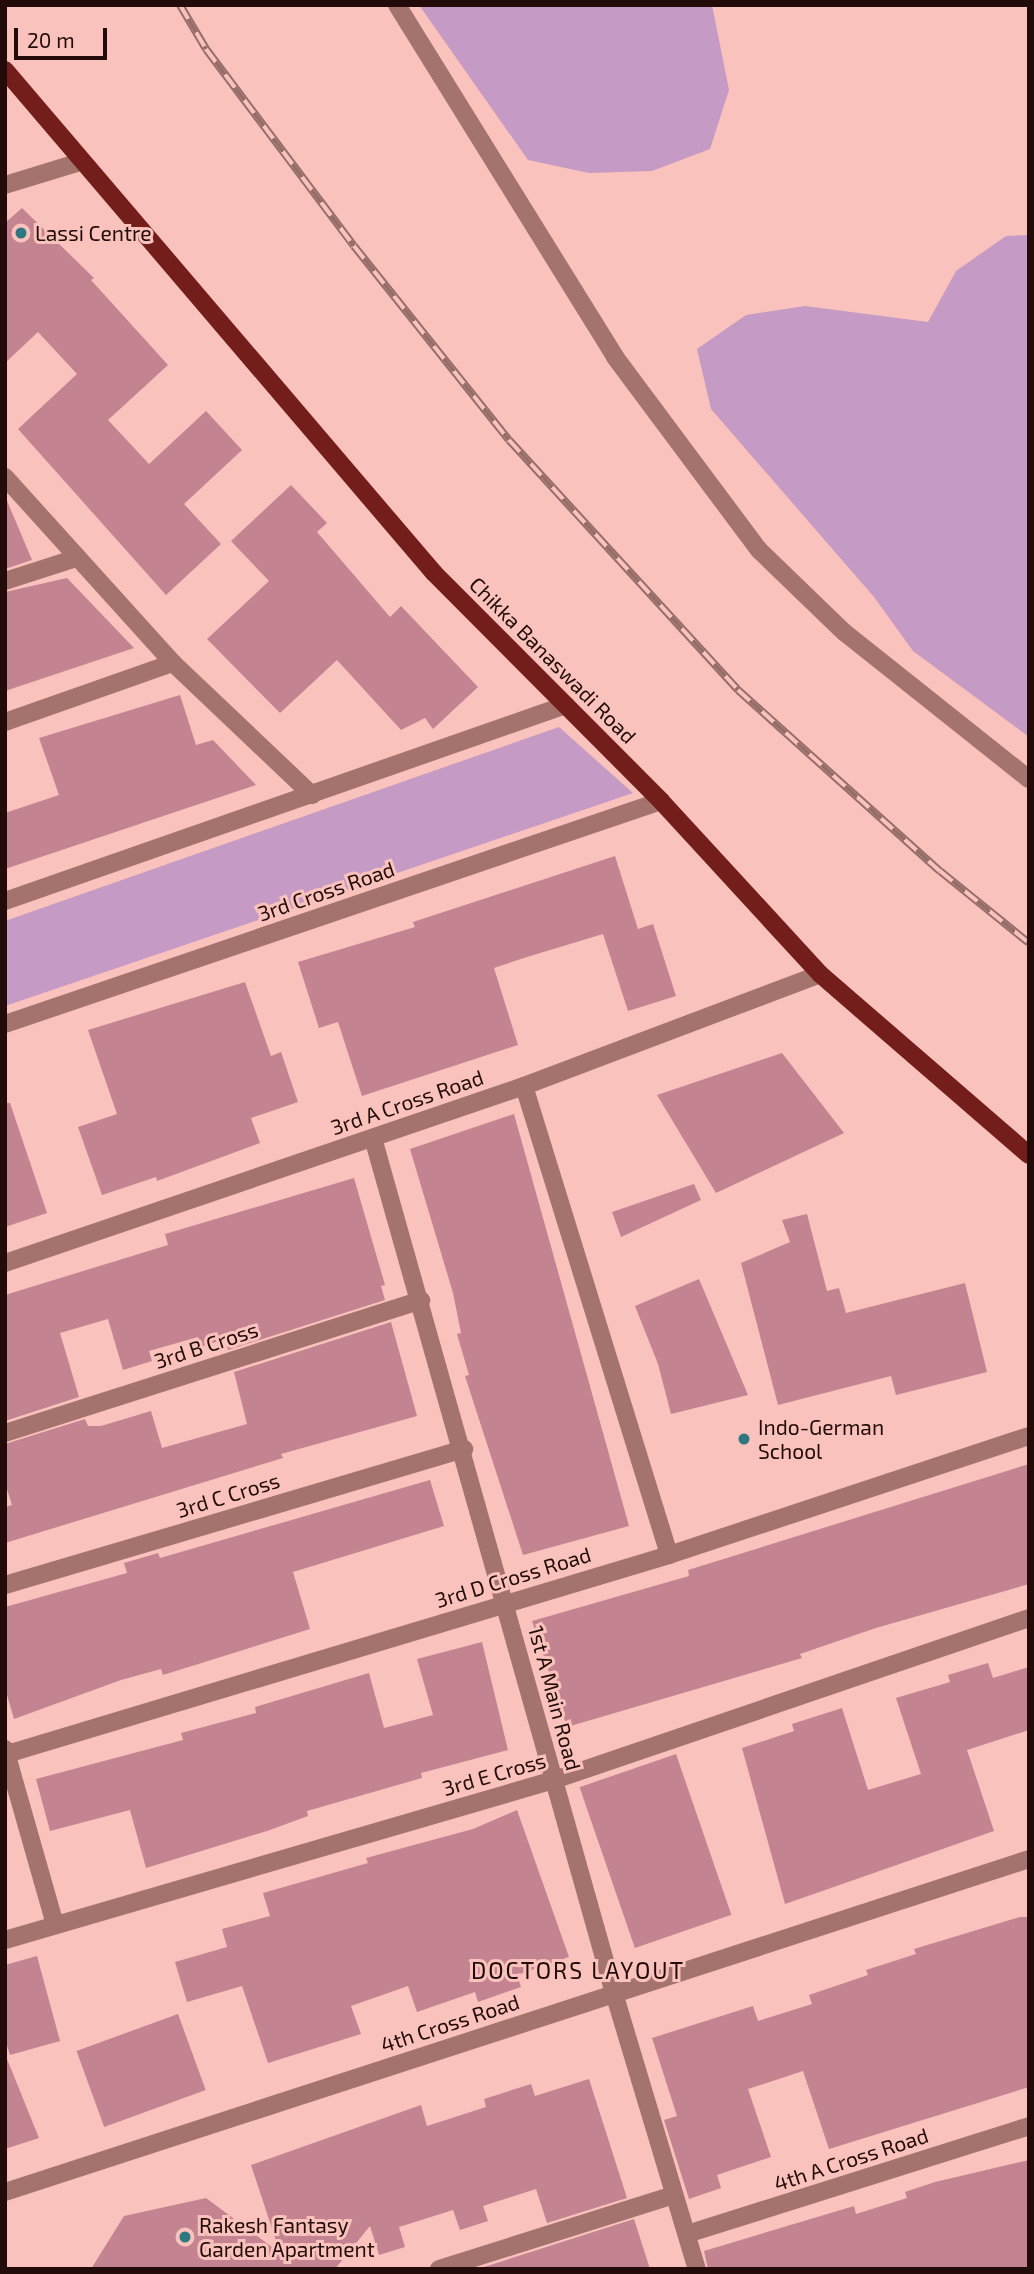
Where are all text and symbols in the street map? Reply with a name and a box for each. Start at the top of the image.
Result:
scale bar [18,14,110,58]
text: 20 m [27,27,75,52]
place label: Lassi Centre [35,220,151,246]
marker: Lassi Centre [13,225,29,241]
street label: Chikka Banaswadi Road [465,572,641,748]
street label: 3rd Cross Road [254,856,398,926]
street label: 3rd A Cross Road [327,1064,487,1140]
street label: 3rd B Cross [151,1316,261,1374]
place label: Indo-German School [758,1414,884,1464]
marker: Indo-German School [736,1431,752,1447]
street label: 3rd C Cross [173,1467,283,1523]
street label: 3rd D Cross Road [432,1541,594,1613]
street label: 1st A Main Road [523,1622,587,1774]
street label: 3rd E Cross [439,1747,549,1801]
district label: DOCTORS LAYOUT [473,1956,683,1984]
street label: 4th Cross Road [378,1989,522,2057]
street label: 4th A Cross Road [770,2122,932,2196]
place label: Rakesh Fantasy Garden Apartment [199,2212,375,2262]
marker: Rakesh Fantasy Garden Apartment [177,2229,193,2245]

